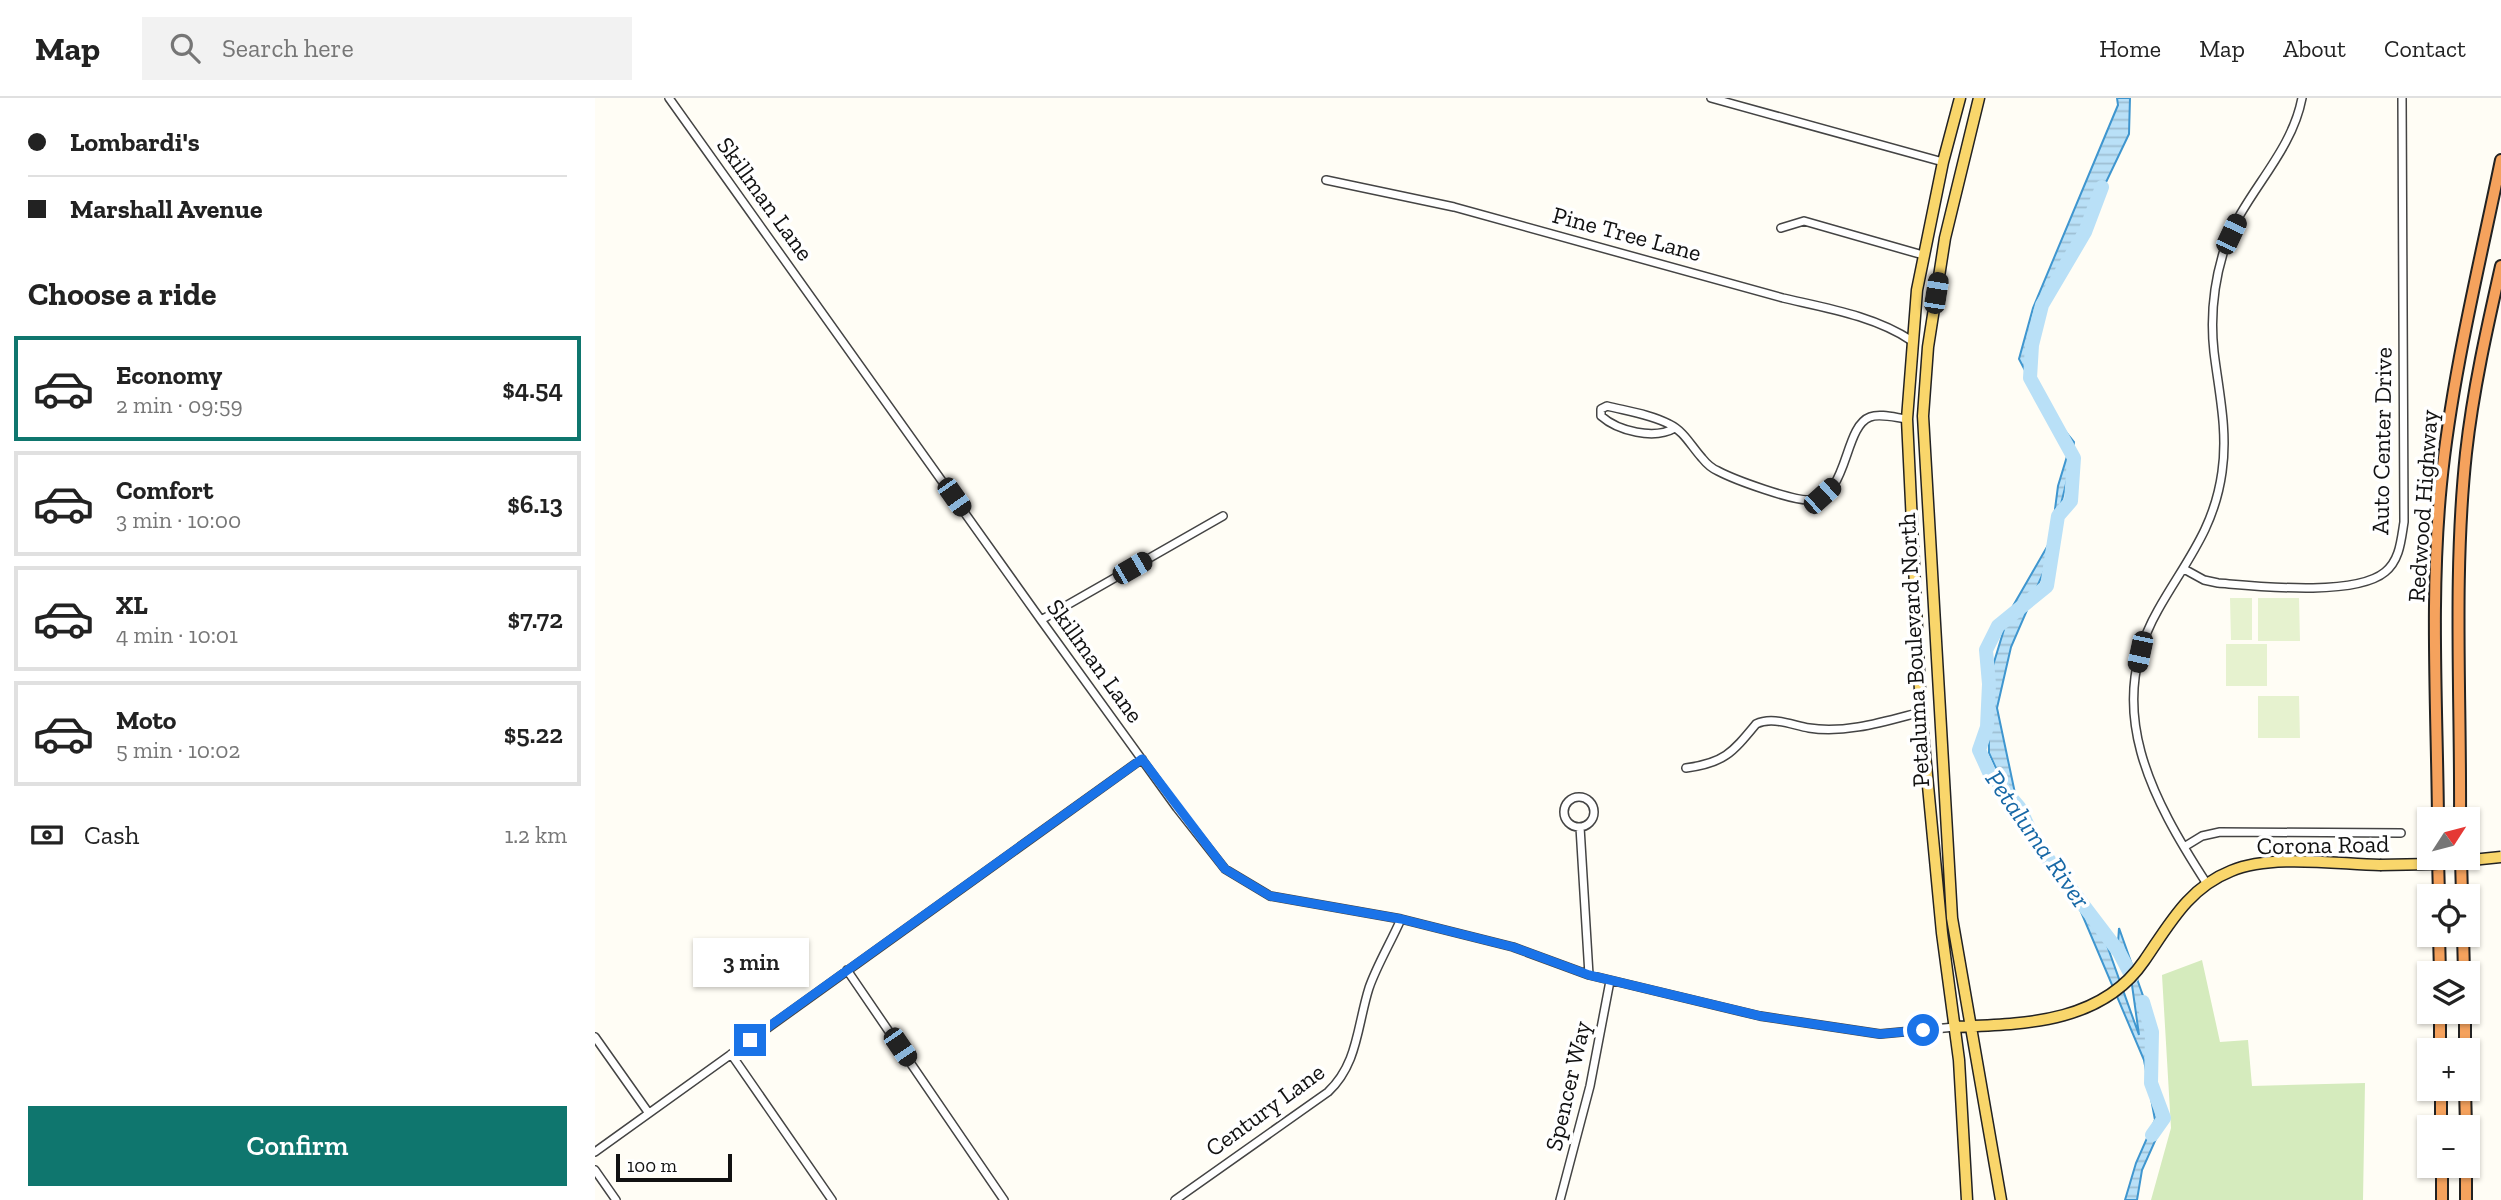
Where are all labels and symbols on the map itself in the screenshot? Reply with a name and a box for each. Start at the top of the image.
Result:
street label: Skillman Lane [711,131,820,266]
street label: Pine Tree Lane [1550,200,1705,267]
car [2213,211,2250,257]
car [1923,271,1950,315]
street label: Auto Center Drive [2365,347,2398,535]
street label: Redwood Highway [2401,408,2444,603]
car [934,474,975,520]
car [1800,474,1845,518]
street label: Petaluma Boulevard North [1892,512,1935,788]
car [1109,548,1156,588]
street label: Skillman Lane [1041,593,1150,728]
car [2126,629,2155,675]
water label: Petaluma River [1979,764,2097,914]
north arrow [2417,807,2480,870]
street label: Corona Road [2256,829,2390,860]
callout: 3 min [692,939,808,988]
route start [1907,1014,1939,1046]
street label: Spencer Way [1538,1017,1597,1154]
route end [734,1024,766,1056]
car [880,1024,921,1070]
street label: Century Lane [1200,1057,1330,1162]
scale bar [616,1151,731,1183]

